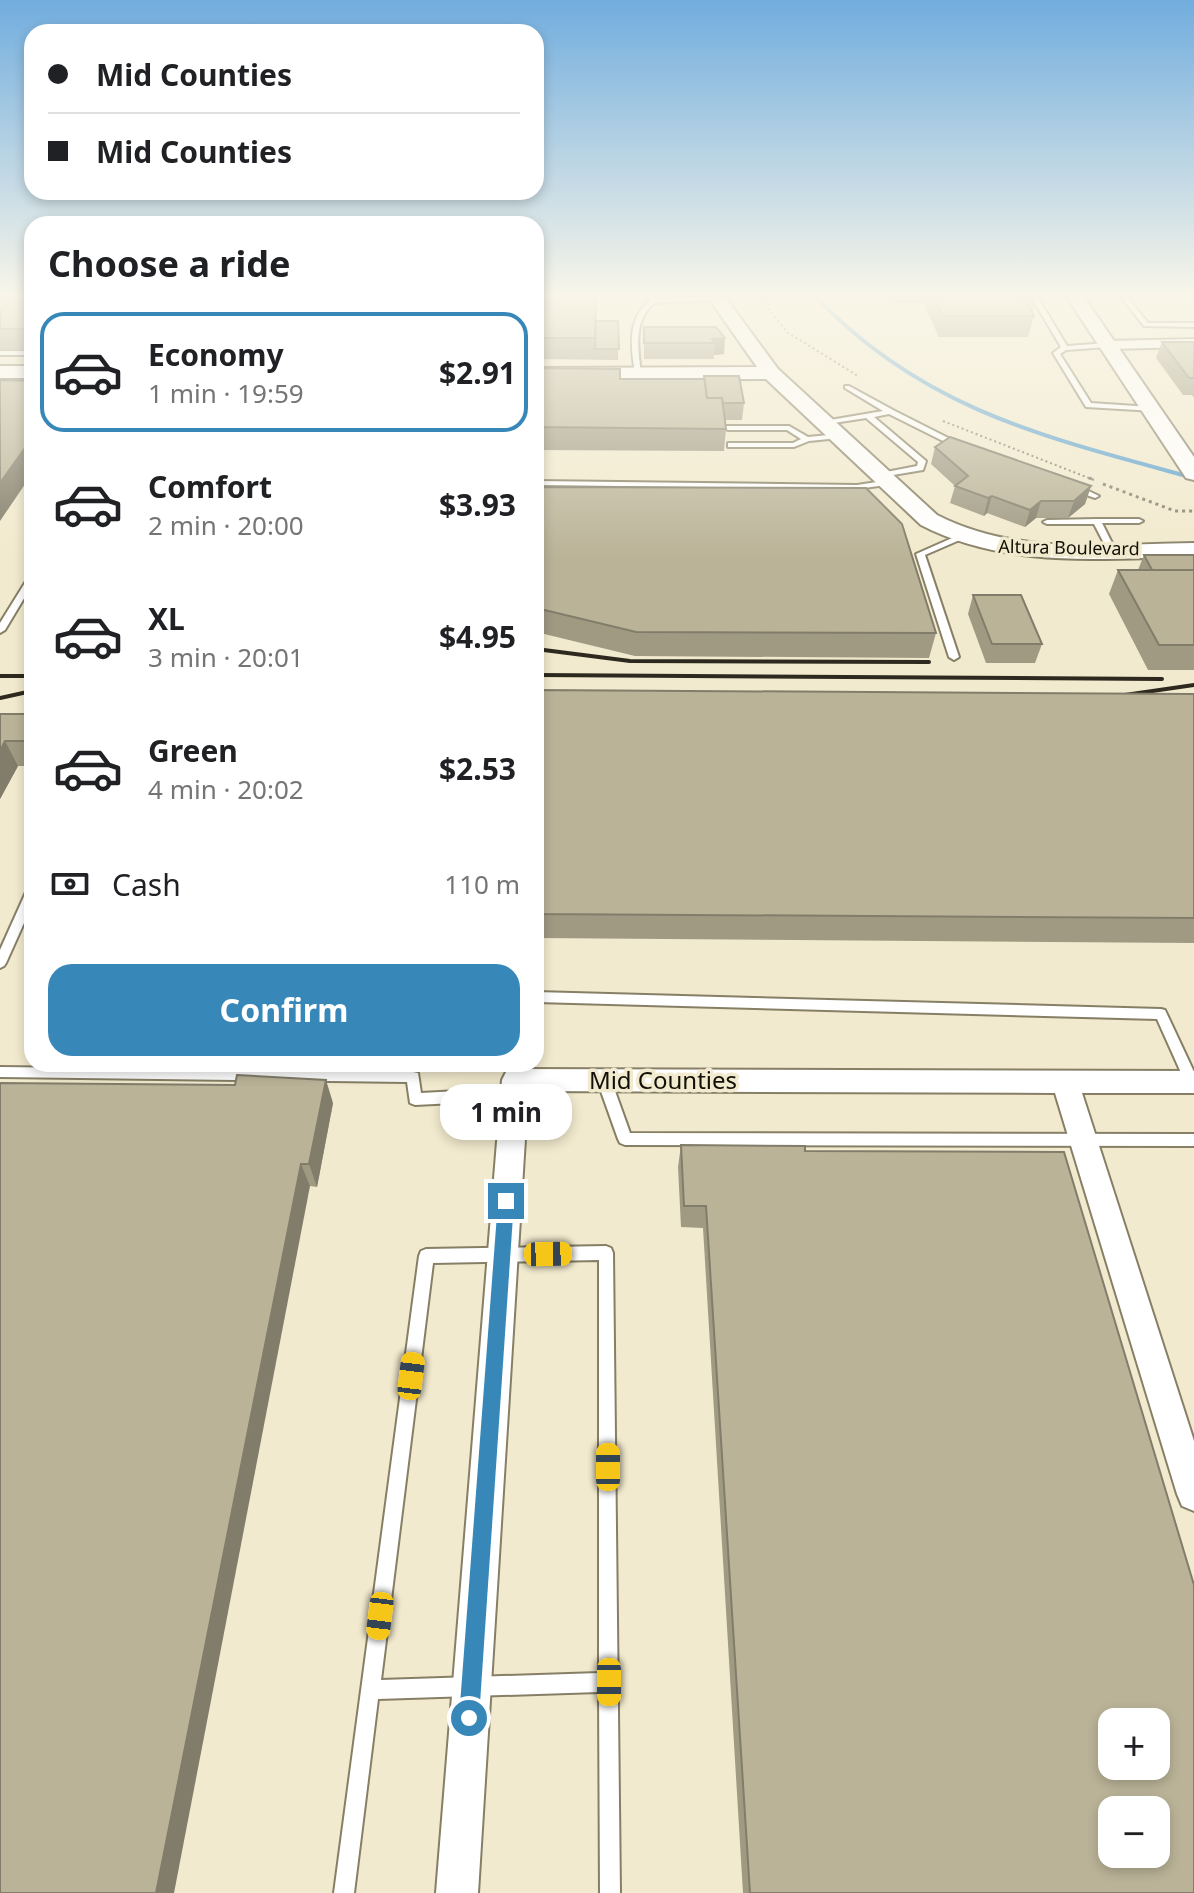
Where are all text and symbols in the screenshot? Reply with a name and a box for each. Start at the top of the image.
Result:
text: Mid Counties [96,54,292,95]
text: Mid Counties [96,131,292,172]
text: Choose a ride [48,239,290,288]
text: Economy [148,334,284,375]
icon: car [52,336,124,408]
text: $2.91 [439,352,516,393]
text: 1 min · 19:59 [148,375,304,411]
text: Comfort [148,466,272,507]
icon: car [52,468,124,540]
text: $3.93 [439,484,516,525]
text: 2 min · 20:00 [148,507,304,543]
street label: Altura Boulevard [998,534,1140,560]
text: XL [148,598,185,639]
icon: car [52,600,124,672]
text: $4.95 [439,616,516,657]
text: 3 min · 20:01 [148,639,304,675]
text: Green [148,730,238,771]
icon: car [52,732,124,804]
text: $2.53 [439,748,516,789]
text: 4 min · 20:02 [148,771,304,807]
icon: cash [48,862,92,906]
text: Cash [112,864,181,905]
text: 110 m [444,866,520,902]
button: Confirm [48,964,520,1056]
street label: Mid Counties [589,1063,737,1096]
callout: 1 min [440,1085,572,1141]
text: 1 min [470,1094,542,1130]
route end [488,1183,524,1219]
car [524,1242,572,1266]
car [396,1351,426,1401]
car [596,1443,620,1491]
car [365,1591,395,1641]
car [597,1658,621,1706]
route start [451,1700,487,1736]
map controls [1098,1708,1170,1868]
button: + [1098,1708,1170,1780]
button: − [1098,1796,1170,1868]

